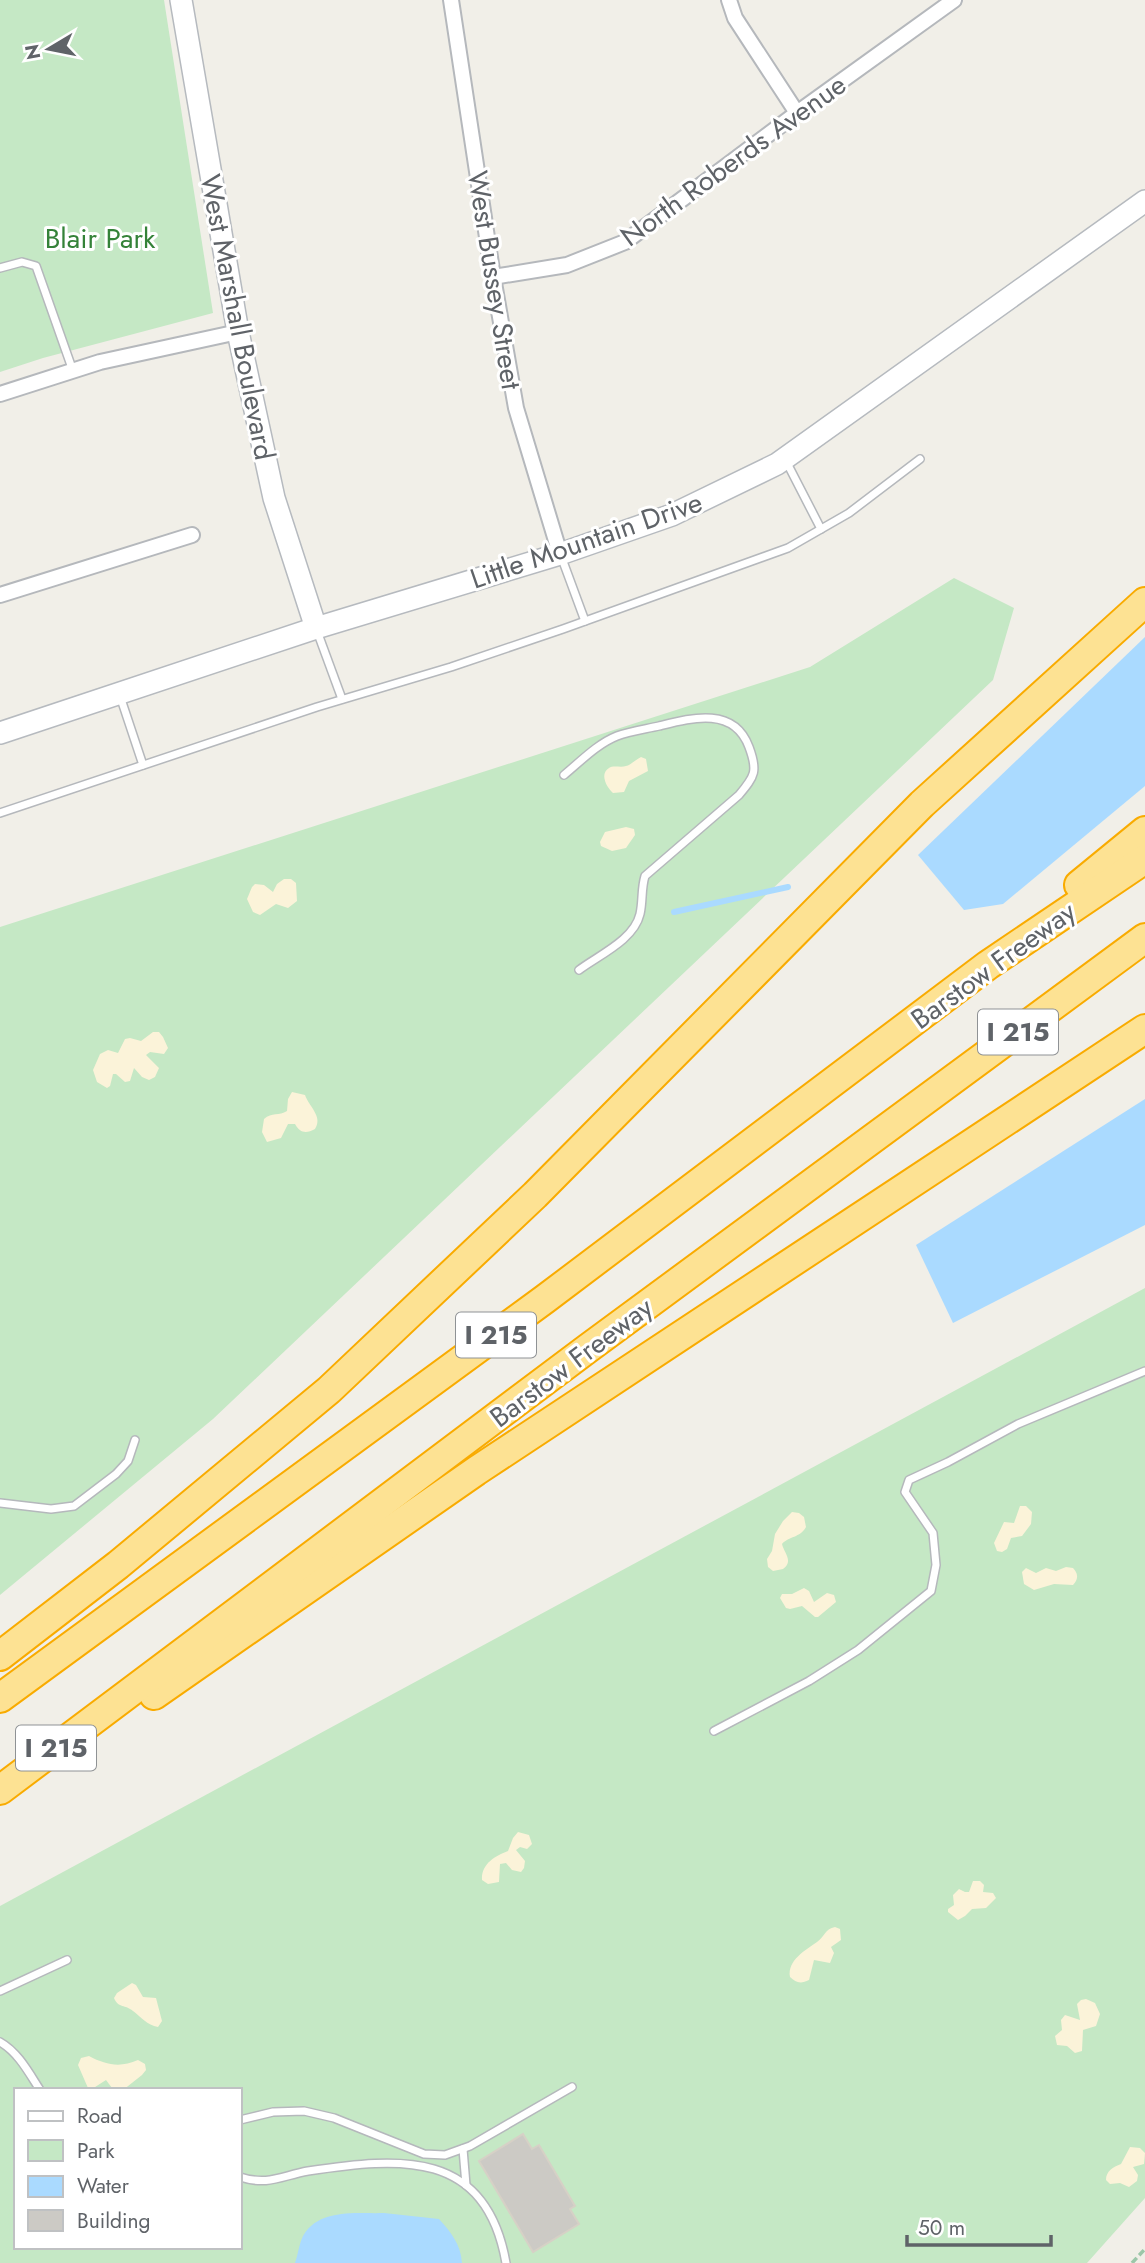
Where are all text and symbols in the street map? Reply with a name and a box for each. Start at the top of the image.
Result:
north arrow [14,14,84,84]
text: N [18,42,47,62]
street label: North Roberds Avenue [612,64,855,256]
street label: West Bussey Street [457,168,532,393]
street label: West Marshall Boulevard [190,171,285,463]
park label: Blair Park [45,218,156,259]
street label: Little Mountain Drive [465,482,708,599]
street label: Barstow Freeway [902,891,1085,1039]
road number: I 215 [978,1009,1058,1054]
street label: Barstow Freeway [481,1287,662,1437]
road number: I 215 [456,1312,536,1358]
road number: I 215 [16,1726,96,1770]
legend [14,2088,242,2249]
text: Road [77,2101,122,2131]
text: Park [77,2136,115,2166]
text: Water [77,2171,130,2201]
scale bar [907,2204,1050,2248]
text: Building [77,2206,150,2236]
text: 50 m [918,2213,965,2243]

